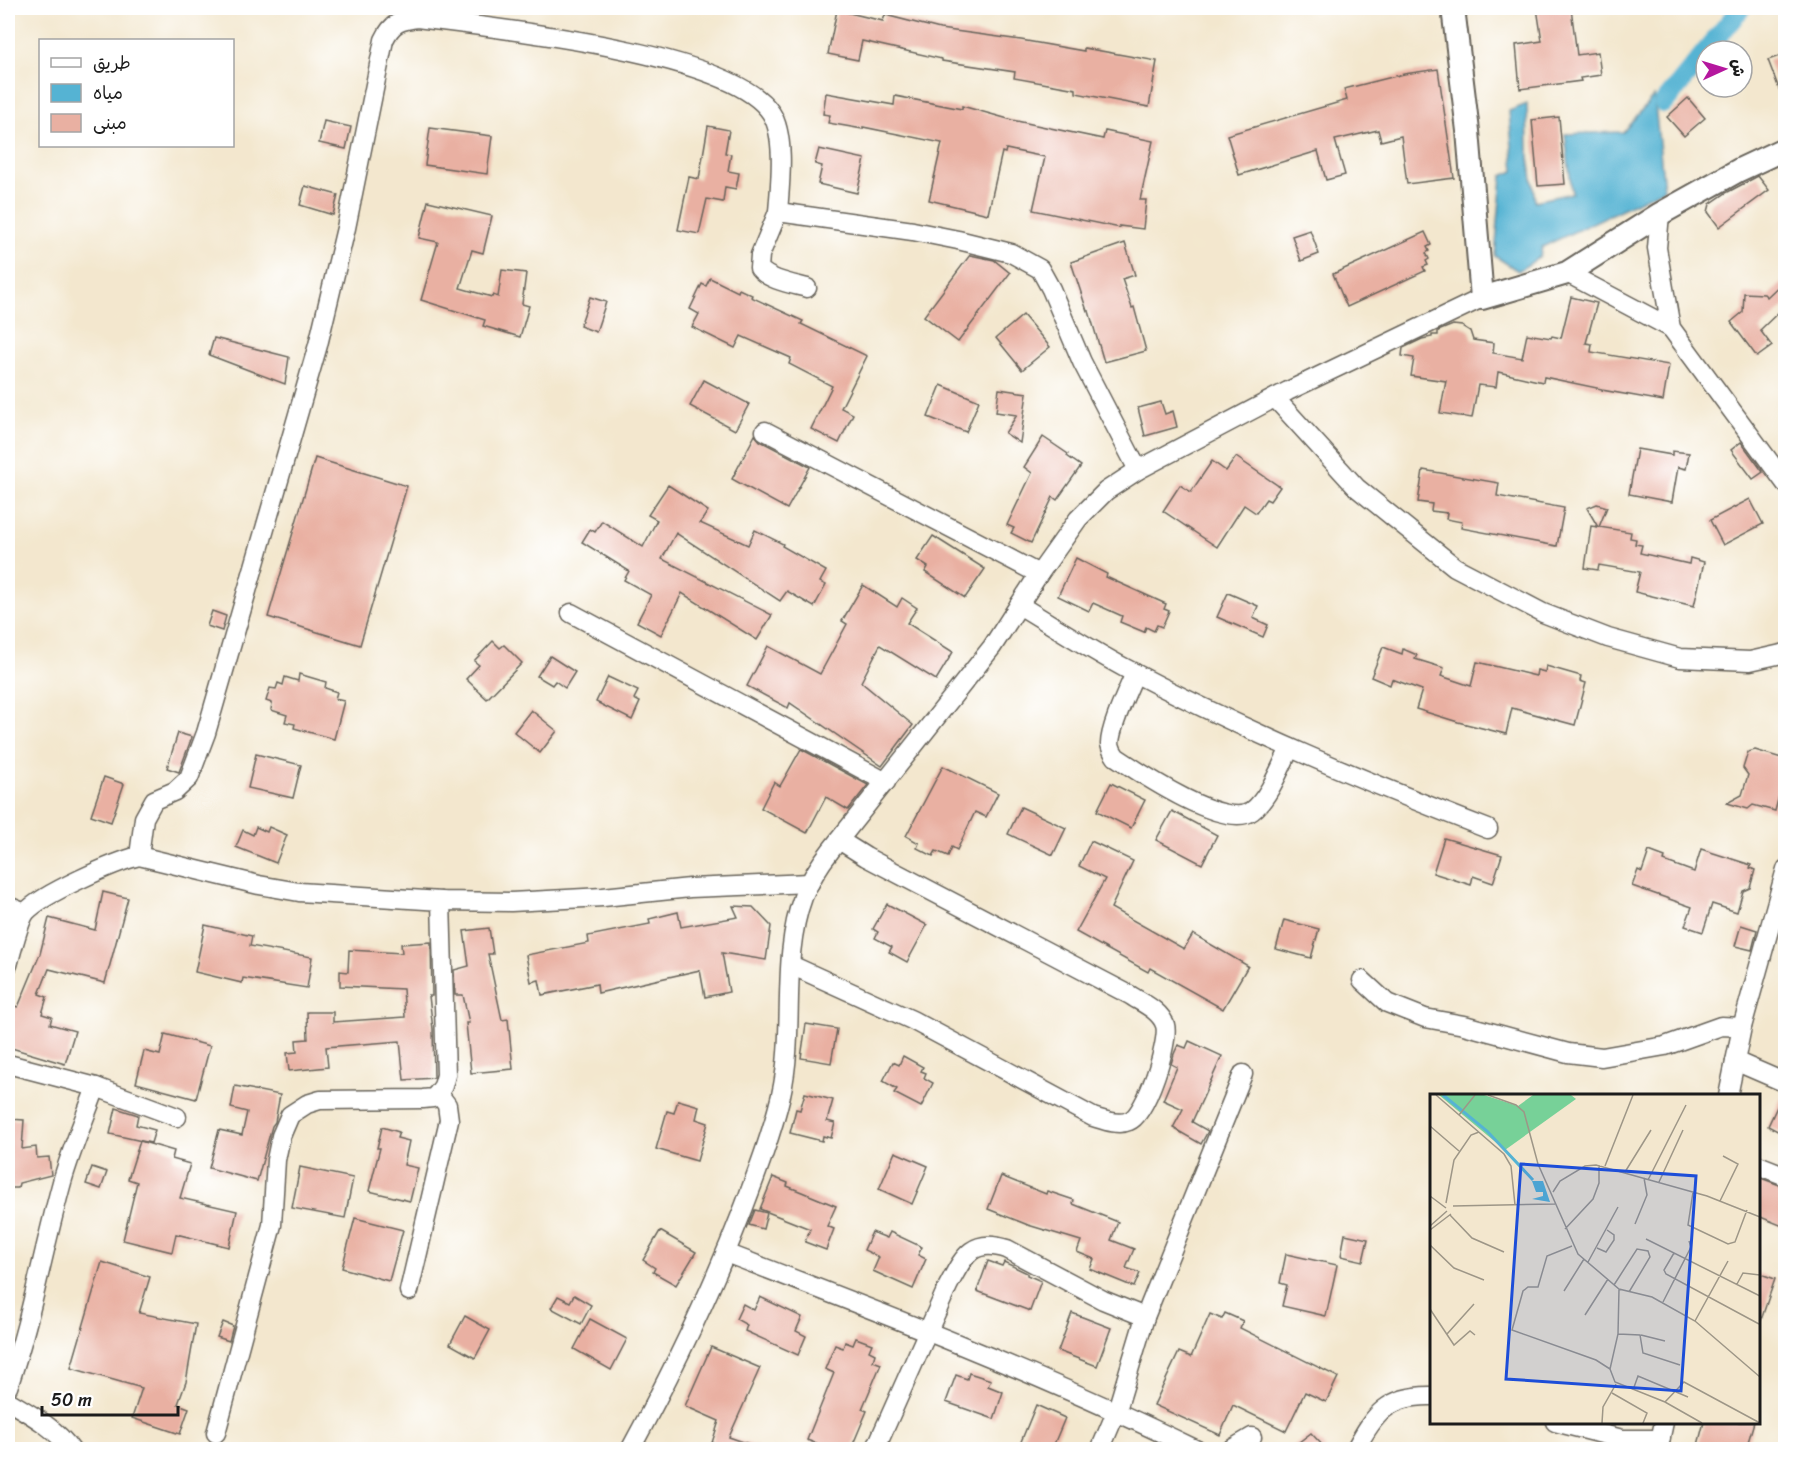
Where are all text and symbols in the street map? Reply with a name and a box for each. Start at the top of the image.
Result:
legend [39,39,234,147]
north arrow [1694,39,1754,99]
text: طريق [93,47,131,79]
text: ش [1723,58,1754,78]
text: مياه [93,77,123,109]
text: مبنى [93,107,127,139]
inset map [1430,1094,1760,1424]
scale bar [42,1379,178,1417]
text: 50 m [51,1384,92,1416]

